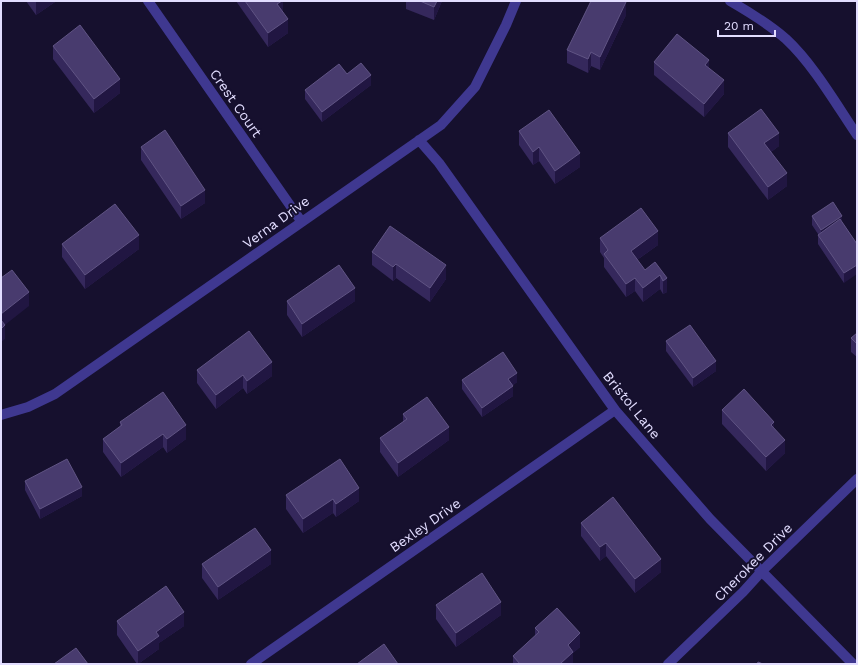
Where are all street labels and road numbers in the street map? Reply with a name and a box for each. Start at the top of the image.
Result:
street label: Crest Court [207,66,265,140]
street label: Verna Drive [240,193,312,251]
street label: Bristol Lane [600,368,664,442]
street label: Bexley Drive [386,495,464,555]
street label: Cherokee Drive [711,520,795,604]

